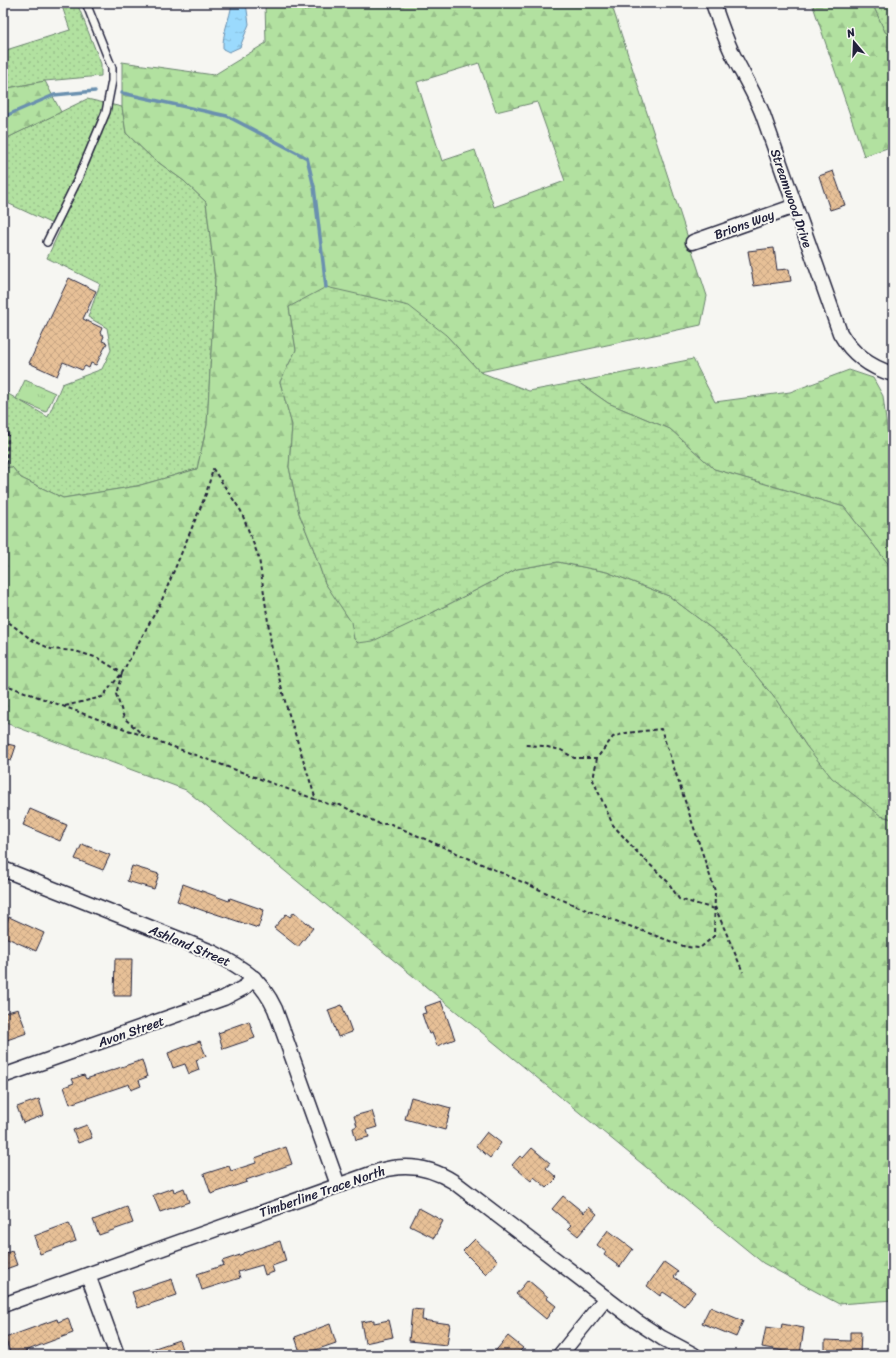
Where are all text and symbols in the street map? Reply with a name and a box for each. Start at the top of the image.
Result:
north arrow [834,22,874,62]
text: N [843,23,858,44]
street label: Streamwood Drive [764,145,819,251]
street label: Brions Way [711,203,778,246]
street label: Ashland Street [145,918,234,973]
street label: Avon Street [94,1009,168,1054]
street label: Timberline Trace North [256,1159,388,1224]

